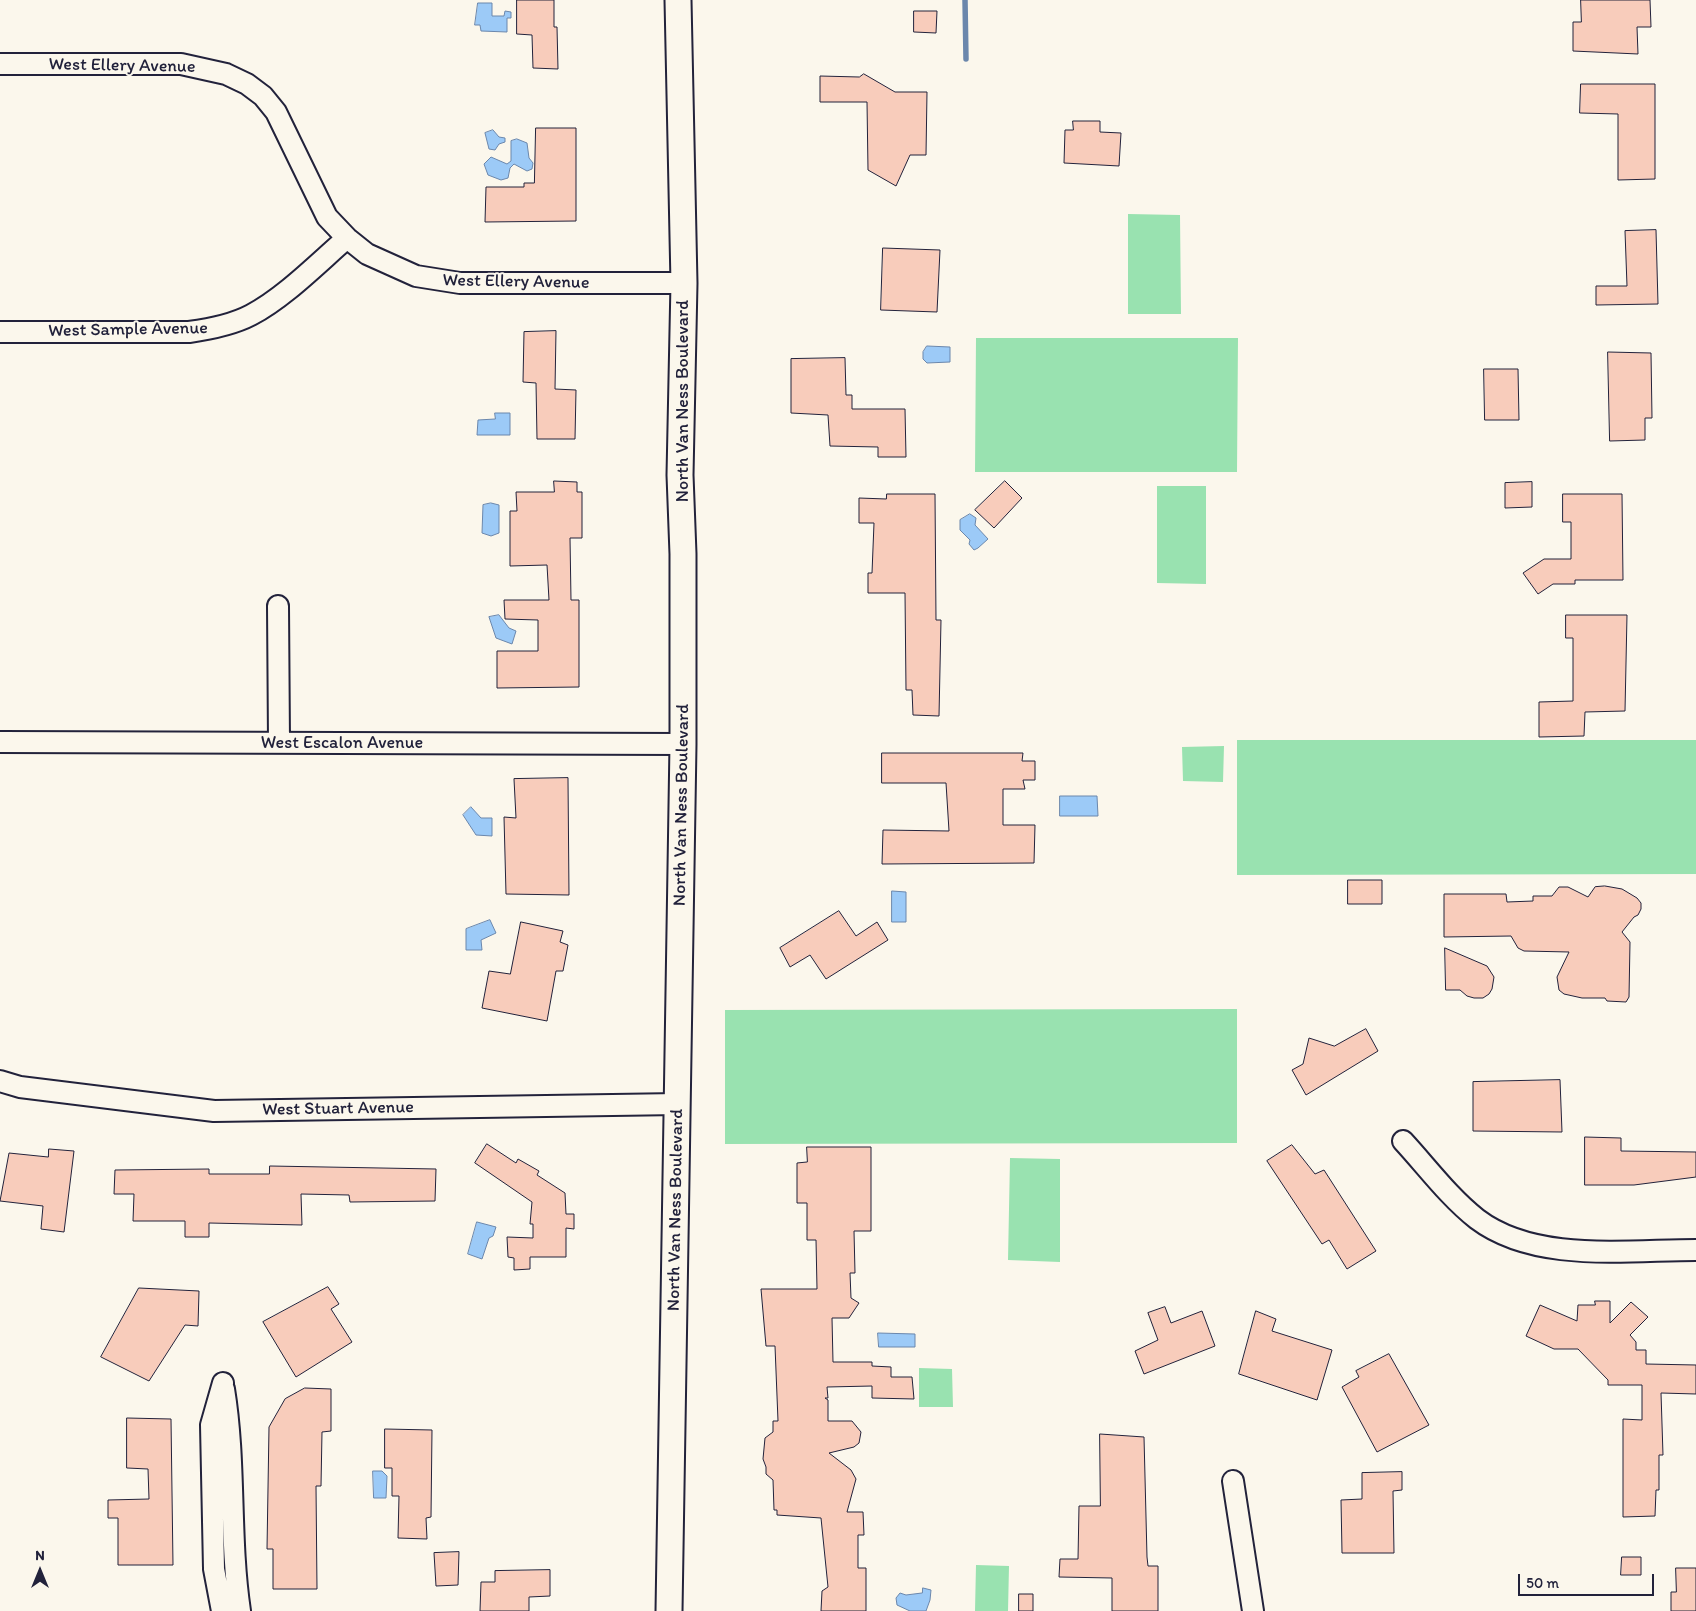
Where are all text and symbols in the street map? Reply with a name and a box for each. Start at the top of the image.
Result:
street label: West Ellery Avenue [48,54,196,78]
street label: West Ellery Avenue [442,270,590,294]
street label: North Van Ness Boulevard [672,300,694,502]
street label: West Sample Avenue [48,318,208,342]
street label: North Van Ness Boulevard [669,704,695,906]
street label: West Escalon Avenue [261,732,423,754]
street label: West Stuart Avenue [262,1097,414,1121]
street label: North Van Ness Boulevard [663,1109,689,1311]
north arrow [15,1546,65,1596]
text: N [35,1547,45,1564]
scale bar [1521,1564,1657,1596]
text: 50 m [1526,1574,1559,1592]

